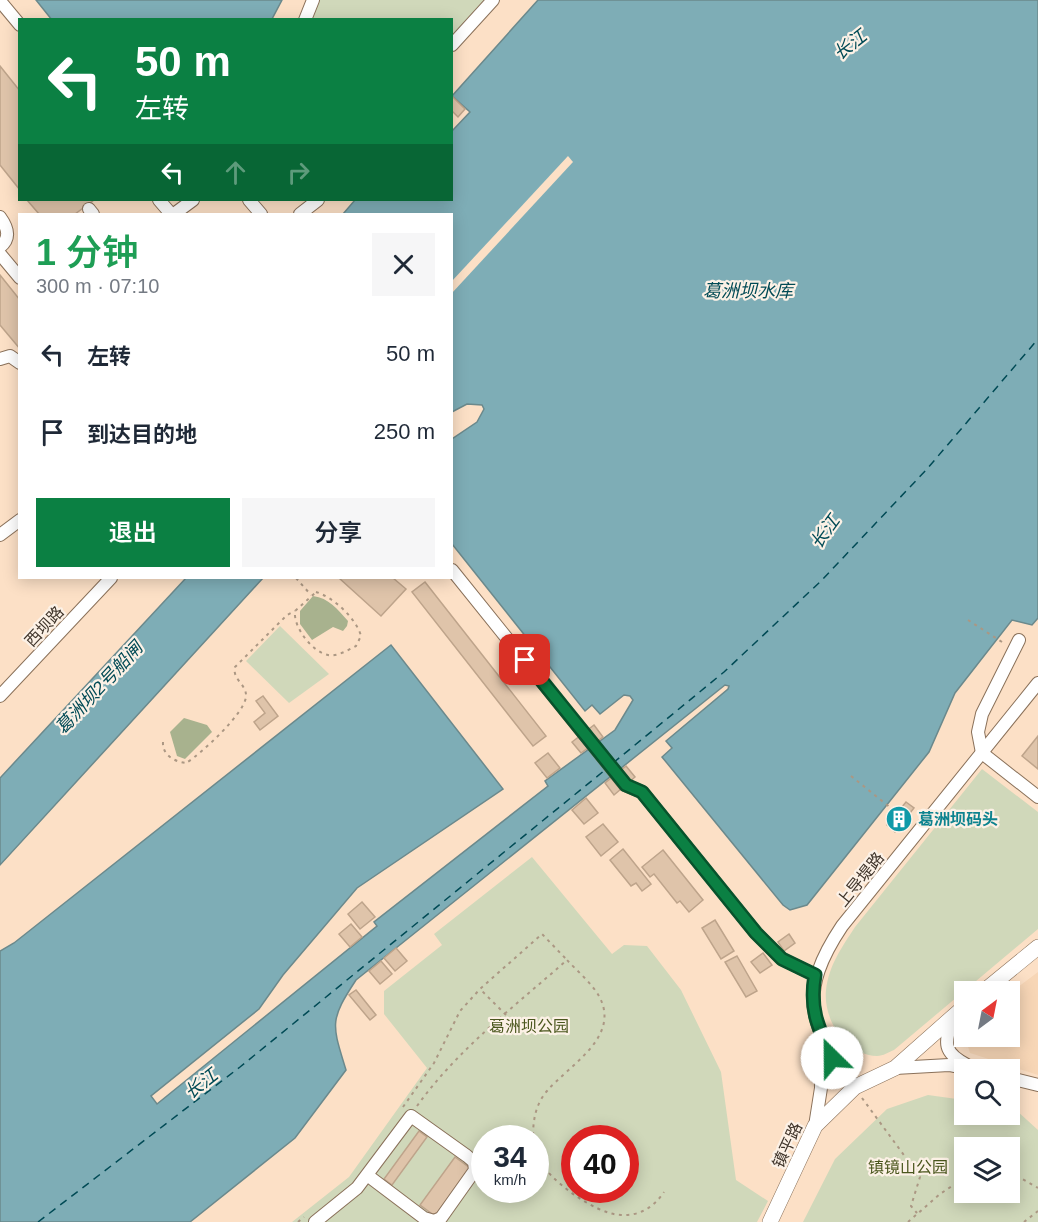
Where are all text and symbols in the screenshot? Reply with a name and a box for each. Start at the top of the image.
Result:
water label: 长江 [830,25,872,64]
text: 50 m [135,38,231,85]
icon: left [36,42,114,120]
text: 左转 [135,94,189,124]
icon: left [156,156,189,189]
icon: ahead [219,156,252,189]
icon: right [282,156,315,189]
text: 1 分钟 [36,232,138,273]
button: close [372,233,435,296]
text: 300 m · 07:10 [36,275,159,297]
water label: 葛洲坝水库 [703,281,796,301]
icon: left [36,338,69,371]
text: 50 m [386,341,435,366]
text: 左转 [87,344,131,369]
icon: arrive [36,416,69,449]
text: 250 m [374,419,435,444]
text: 到达目的地 [87,422,197,447]
button: 退出 [36,498,230,567]
button: 分享 [242,498,435,567]
water label: 长江 [806,510,845,552]
street label: 西坝路 [22,603,67,650]
pin [499,634,550,685]
water label: 葛洲坝2号船闸 [51,637,148,738]
icon: arrive [508,643,541,676]
building icon: 葛洲坝码头 [884,804,914,834]
place label: 葛洲坝码头 [918,811,998,828]
street label: 上导堤路 [834,849,887,910]
north arrow [954,981,1020,1047]
map controls [954,981,1020,1203]
park label: 葛洲坝公园 [489,1018,569,1035]
position arrow [800,1026,864,1090]
button: search [954,1059,1020,1125]
water label: 长江 [181,1064,223,1103]
street label: 镇平路 [770,1120,805,1171]
speed limit sign: 40 [561,1125,639,1203]
button: layers [954,1137,1020,1203]
text: 34 [493,1140,527,1173]
park label: 镇镜山公园 [868,1159,948,1176]
text: km/h [494,1171,526,1188]

